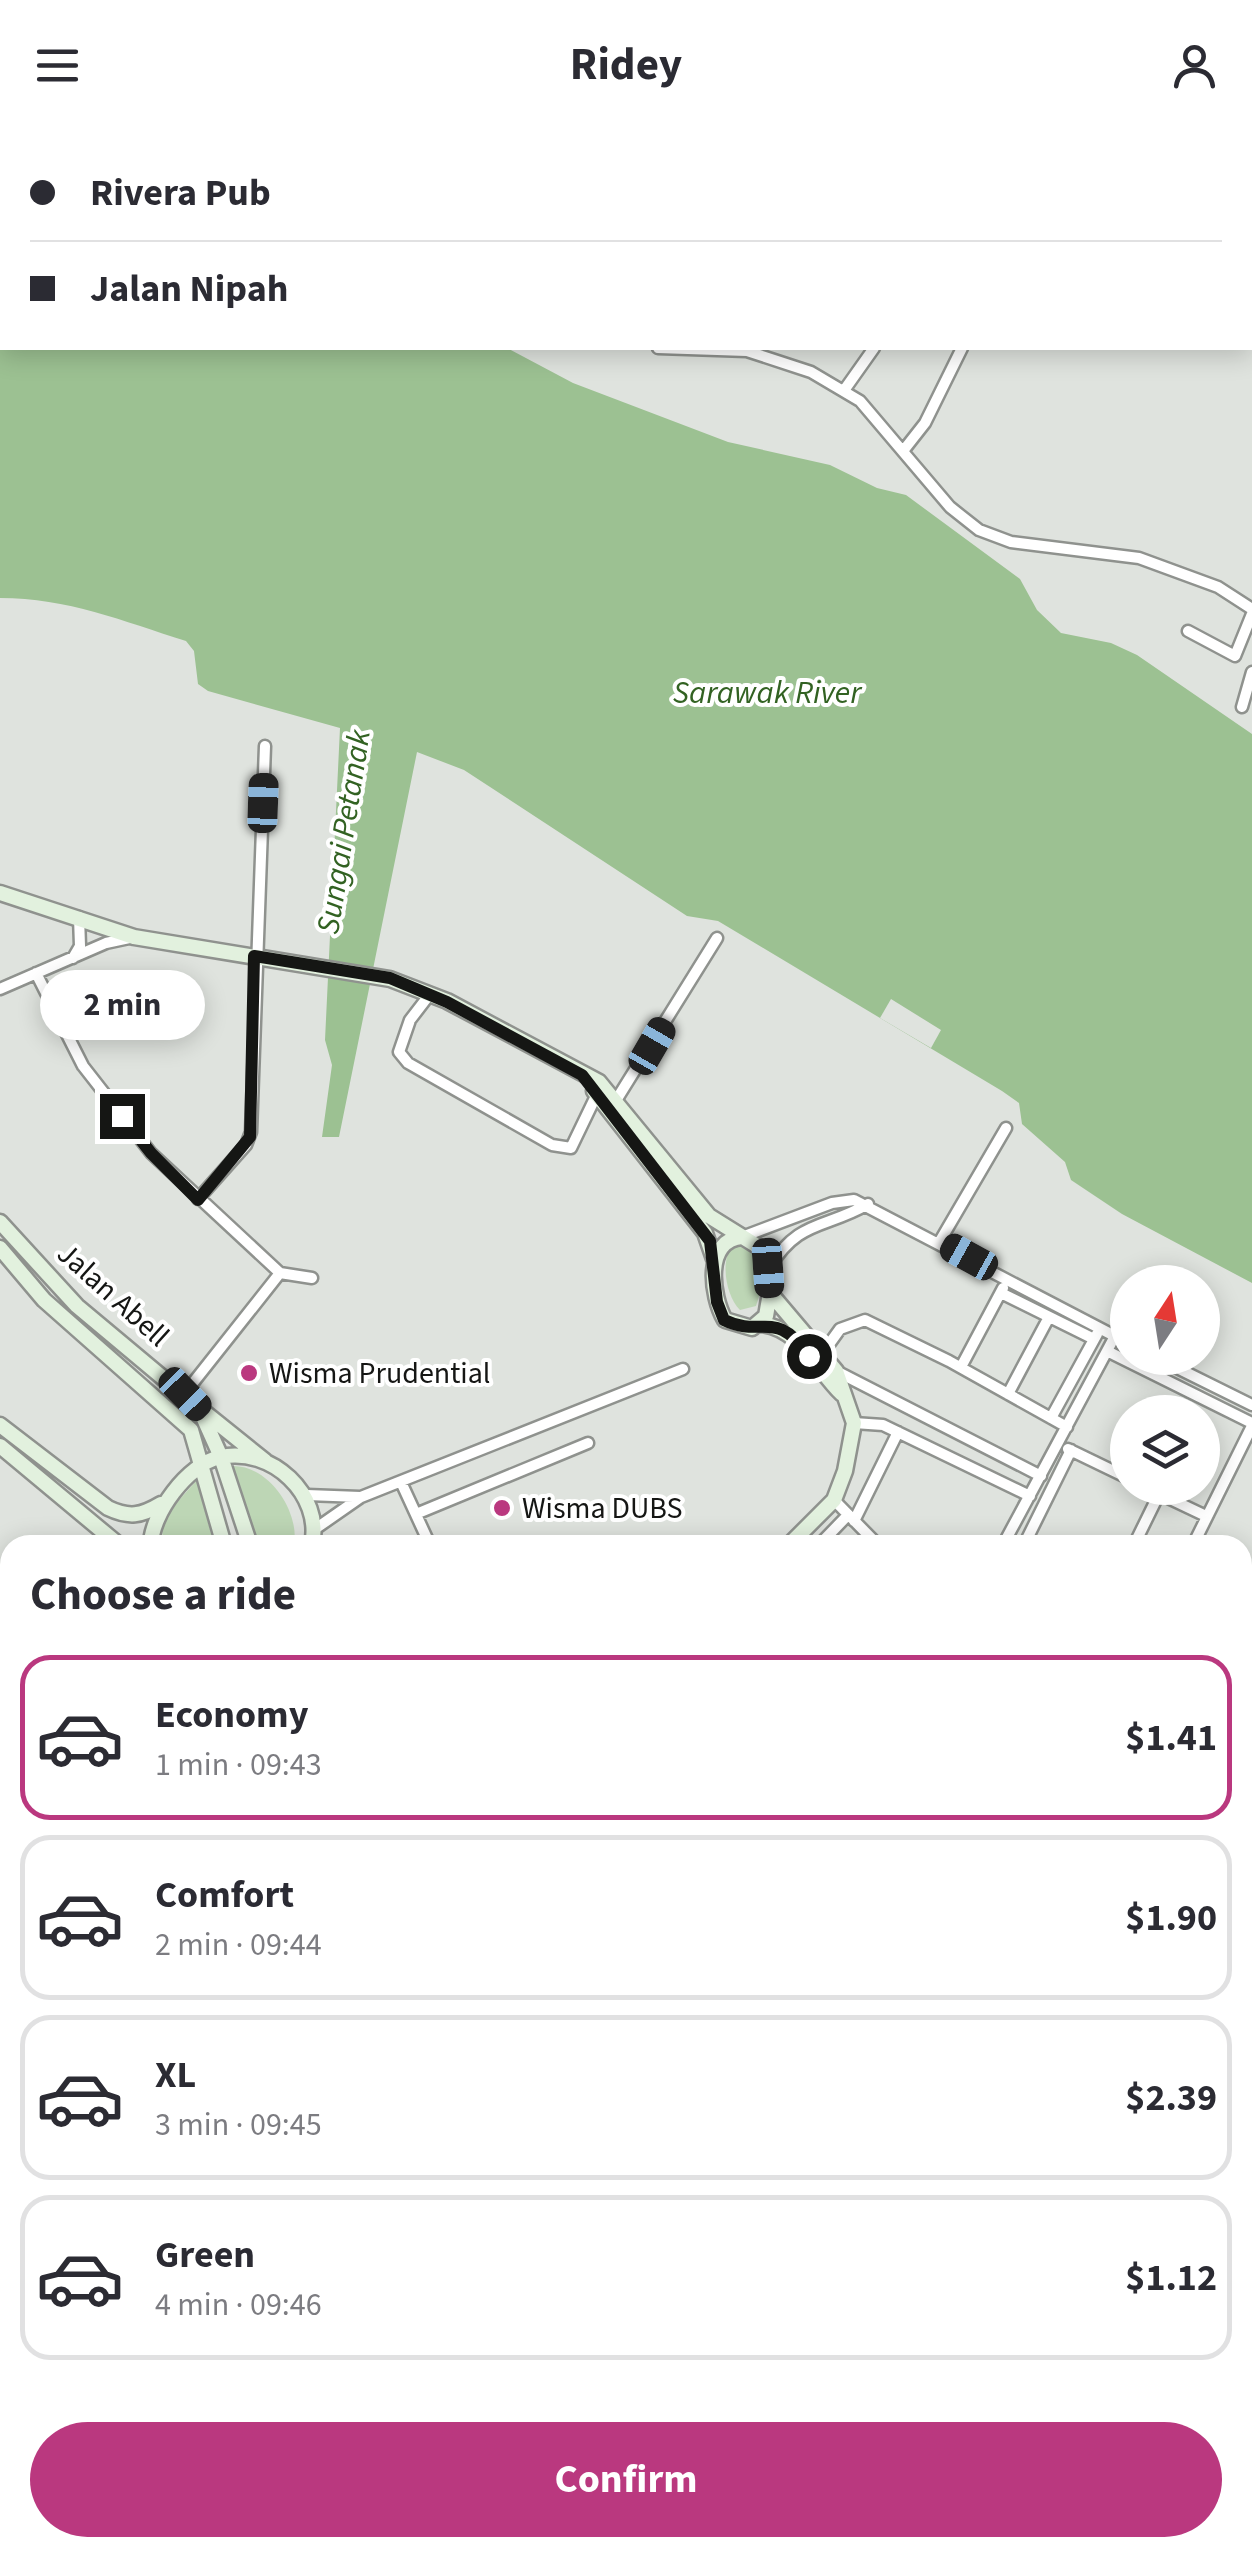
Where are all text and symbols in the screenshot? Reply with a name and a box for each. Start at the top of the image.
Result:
text: Ridey [570,33,682,97]
icon: menu [30,38,85,93]
icon: person [1167,38,1222,93]
text: Rivera Pub [90,166,271,220]
text: Jalan Nipah [90,262,288,316]
water label: Sarawak River [673,670,863,716]
water label: Sungai Petanak [305,726,383,937]
car [247,772,279,834]
callout: 2 min [39,971,204,1041]
text: 2 min [84,982,161,1028]
car [624,1013,680,1079]
route end [100,1094,145,1139]
car [935,1229,1003,1285]
street label: Jalan Abell [47,1233,179,1357]
car [751,1237,785,1299]
north arrow [1110,1265,1220,1375]
map controls [1110,1265,1220,1505]
route start [787,1334,832,1379]
place label: Wisma Prudential [269,1352,490,1395]
car [153,1362,217,1426]
marker: Wisma Prudential [238,1362,260,1384]
button: layers [1110,1395,1220,1505]
place label: Wisma DUBS [522,1487,683,1530]
marker: Wisma DUBS [491,1497,513,1519]
text: Choose a ride [30,1563,296,1627]
text: Economy [155,1688,308,1742]
icon: car [35,1693,125,1783]
text: $1.41 [1125,1711,1217,1765]
text: 1 min · 09:43 [155,1742,322,1788]
text: Comfort [155,1868,294,1922]
icon: car [35,1873,125,1963]
text: $1.90 [1125,1891,1217,1945]
text: 2 min · 09:44 [155,1922,322,1968]
text: XL [155,2048,196,2102]
icon: car [35,2053,125,2143]
text: $2.39 [1125,2071,1217,2125]
text: 3 min · 09:45 [155,2102,322,2148]
text: Green [155,2228,255,2282]
icon: car [35,2233,125,2323]
text: $1.12 [1125,2251,1217,2305]
text: 4 min · 09:46 [155,2282,322,2328]
button: Confirm [30,2422,1222,2537]

